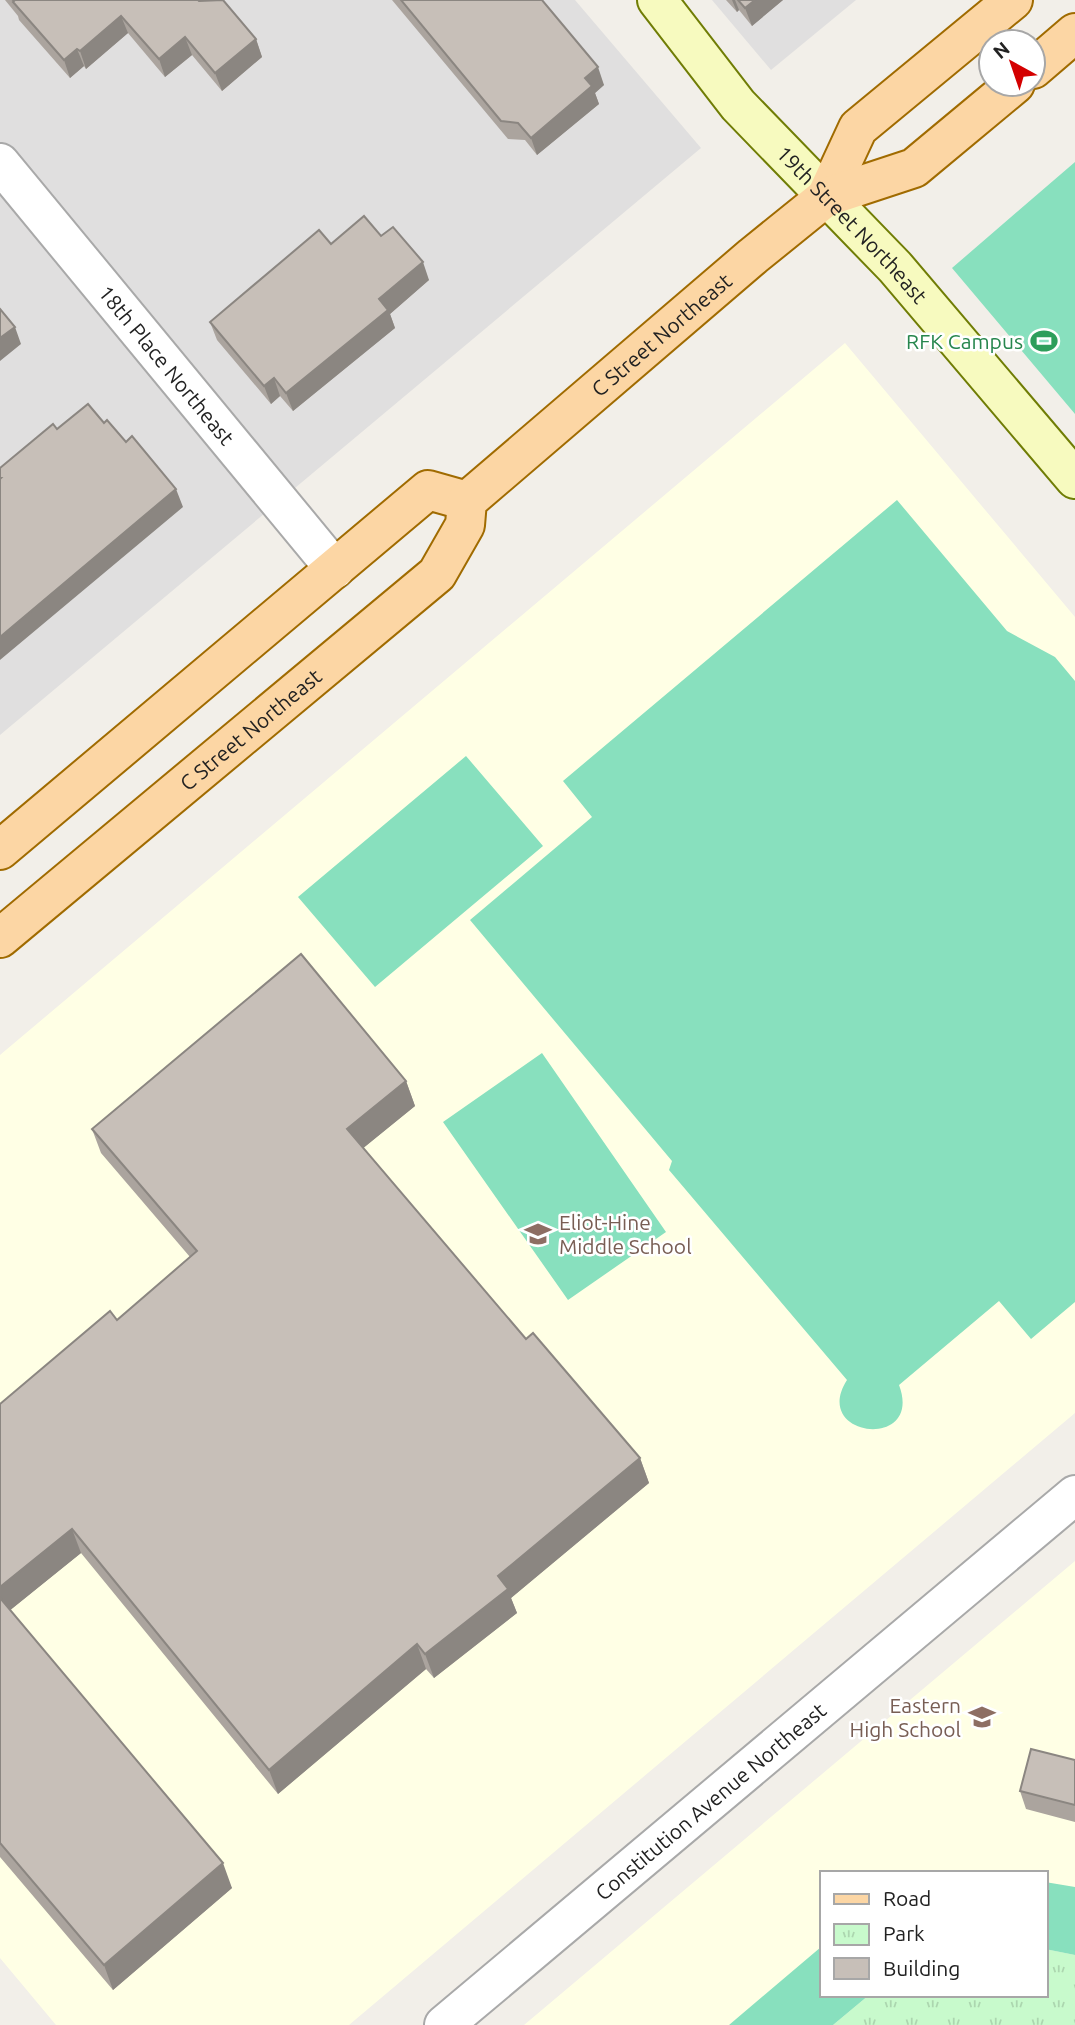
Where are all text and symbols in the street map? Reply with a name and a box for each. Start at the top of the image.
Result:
north arrow [977,28,1047,98]
text: N [989,37,1014,63]
street label: 19th Street Northeast [772,141,932,308]
street label: C Street Northeast [586,268,736,401]
street label: 18th Place Northeast [94,281,239,450]
sports icon: RFK Campus [1029,326,1059,356]
place label: RFK Campus [906,329,1023,353]
street label: C Street Northeast [175,664,326,795]
place label: Eliot-Hine Middle School [559,1210,692,1258]
school or university icon: Eliot-Hine Middle School [523,1219,553,1249]
place label: Eastern High School [850,1693,961,1741]
street label: Constitution Avenue Northeast [590,1698,830,1905]
school or university icon: Eastern High School [967,1702,997,1732]
legend [820,1871,1047,1997]
text: Road [883,1886,931,1910]
text: Park [883,1921,925,1945]
text: Building [883,1956,960,1980]

